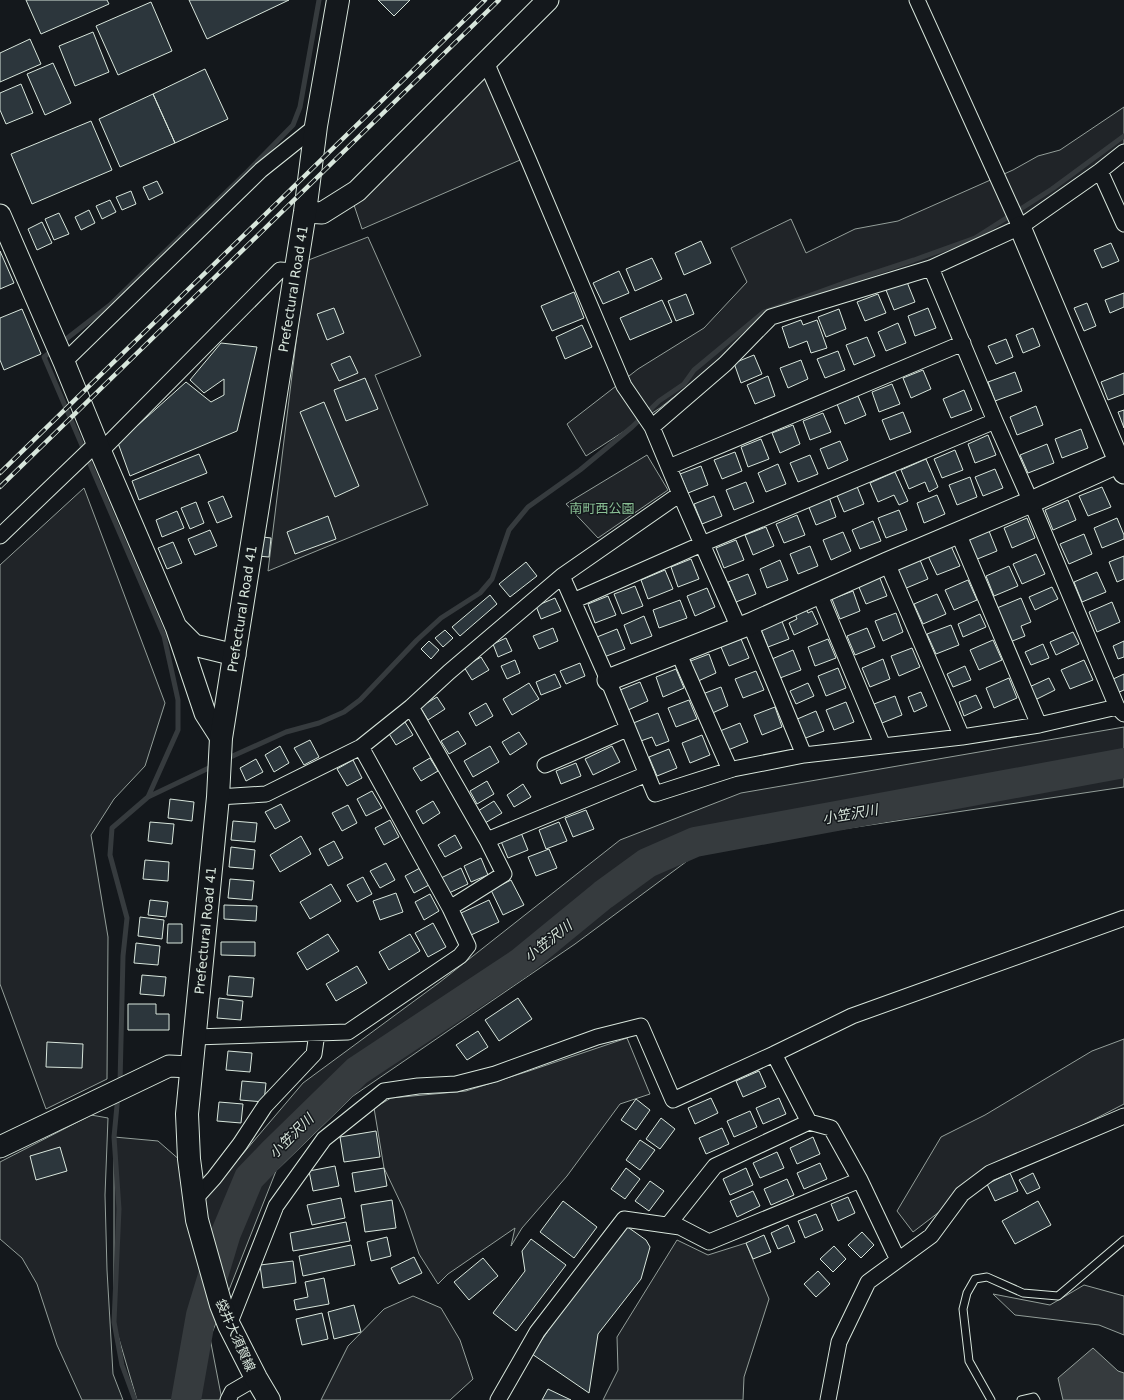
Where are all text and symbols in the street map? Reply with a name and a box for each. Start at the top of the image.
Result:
street label: Prefectural Road 41 [276,224,311,353]
park label: 南町西公園 [569,501,635,516]
street label: Prefectural Road 41 [225,544,260,673]
water label: 小笠沢川 [821,801,881,827]
street label: Prefectural Road 41 [192,866,219,995]
water label: 小笠沢川 [521,916,577,965]
water label: 小笠沢川 [266,1109,318,1161]
street label: 袋井大須賀線 [213,1297,258,1374]

